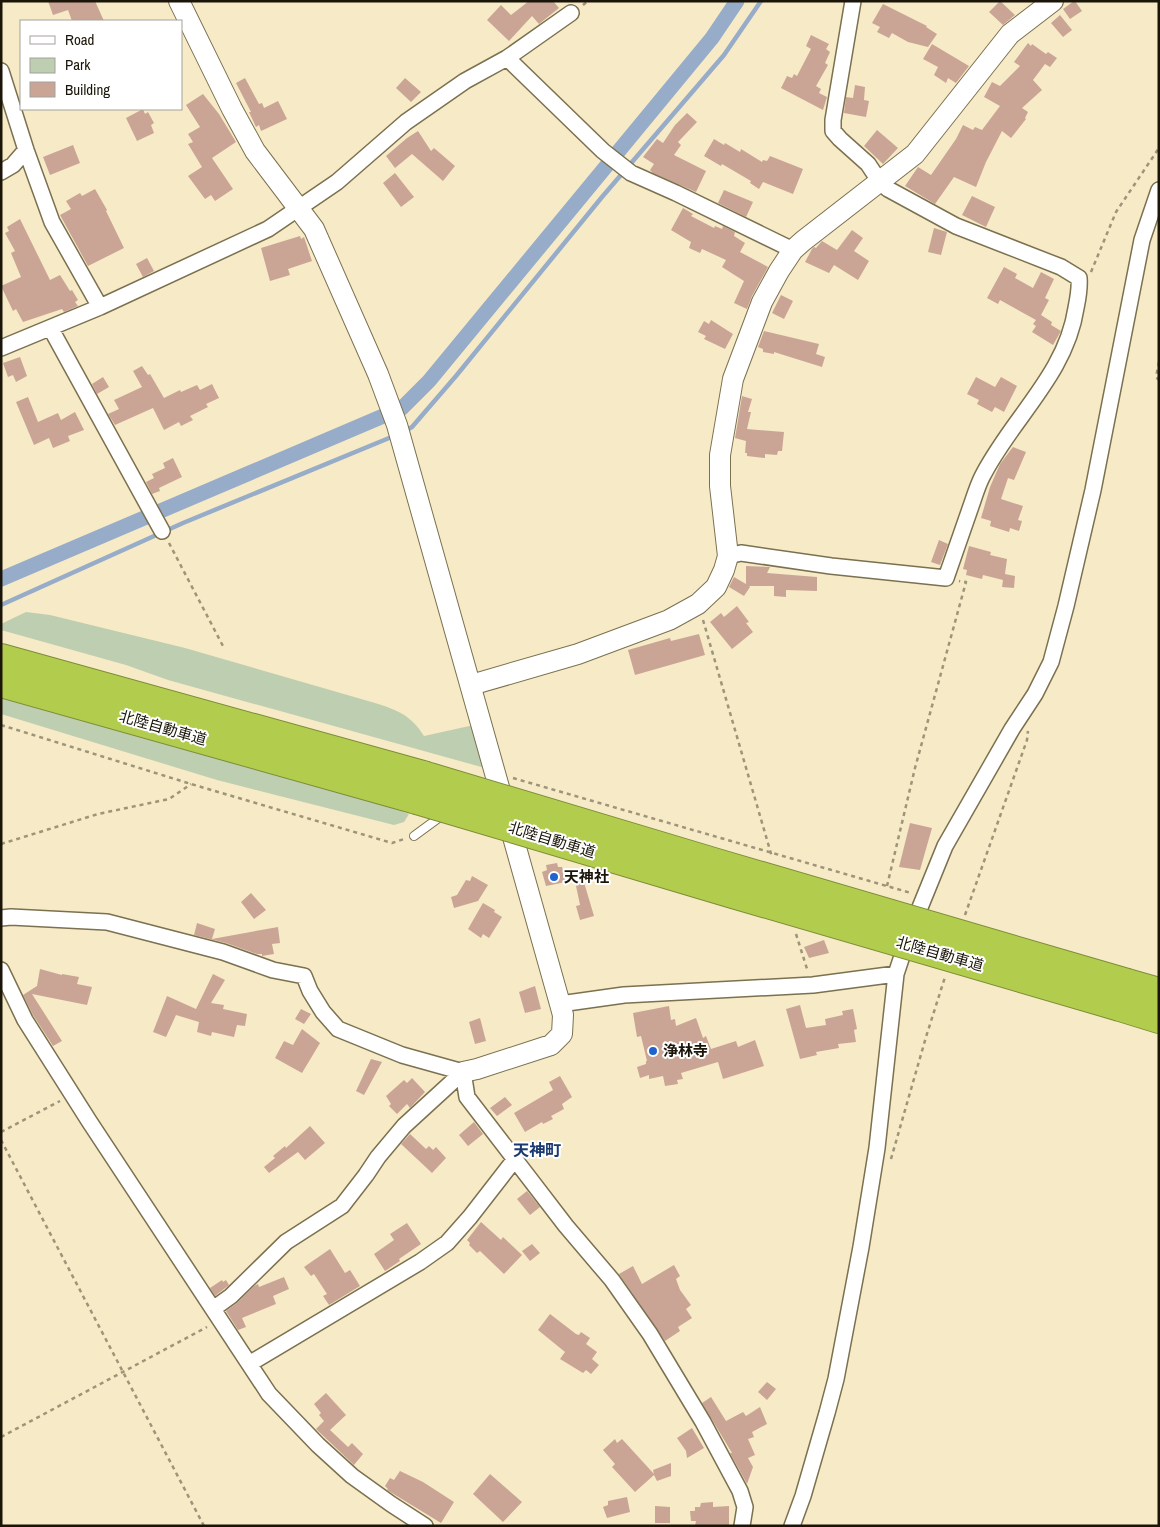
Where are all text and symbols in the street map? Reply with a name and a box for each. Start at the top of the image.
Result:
legend [20,20,182,110]
text: Road [65,29,94,50]
text: Park [65,54,91,75]
text: Building [65,79,110,100]
street label: 北陸自動車道 [117,705,209,750]
street label: 北陸自動車道 [506,816,598,863]
place label: 天神社 [564,866,609,887]
marker: 天神社 [548,871,560,883]
street label: 北陸自動車道 [894,931,986,976]
place label: 浄林寺 [663,1040,708,1061]
marker: 浄林寺 [647,1045,659,1057]
district label: 天神町 [513,1139,561,1161]

